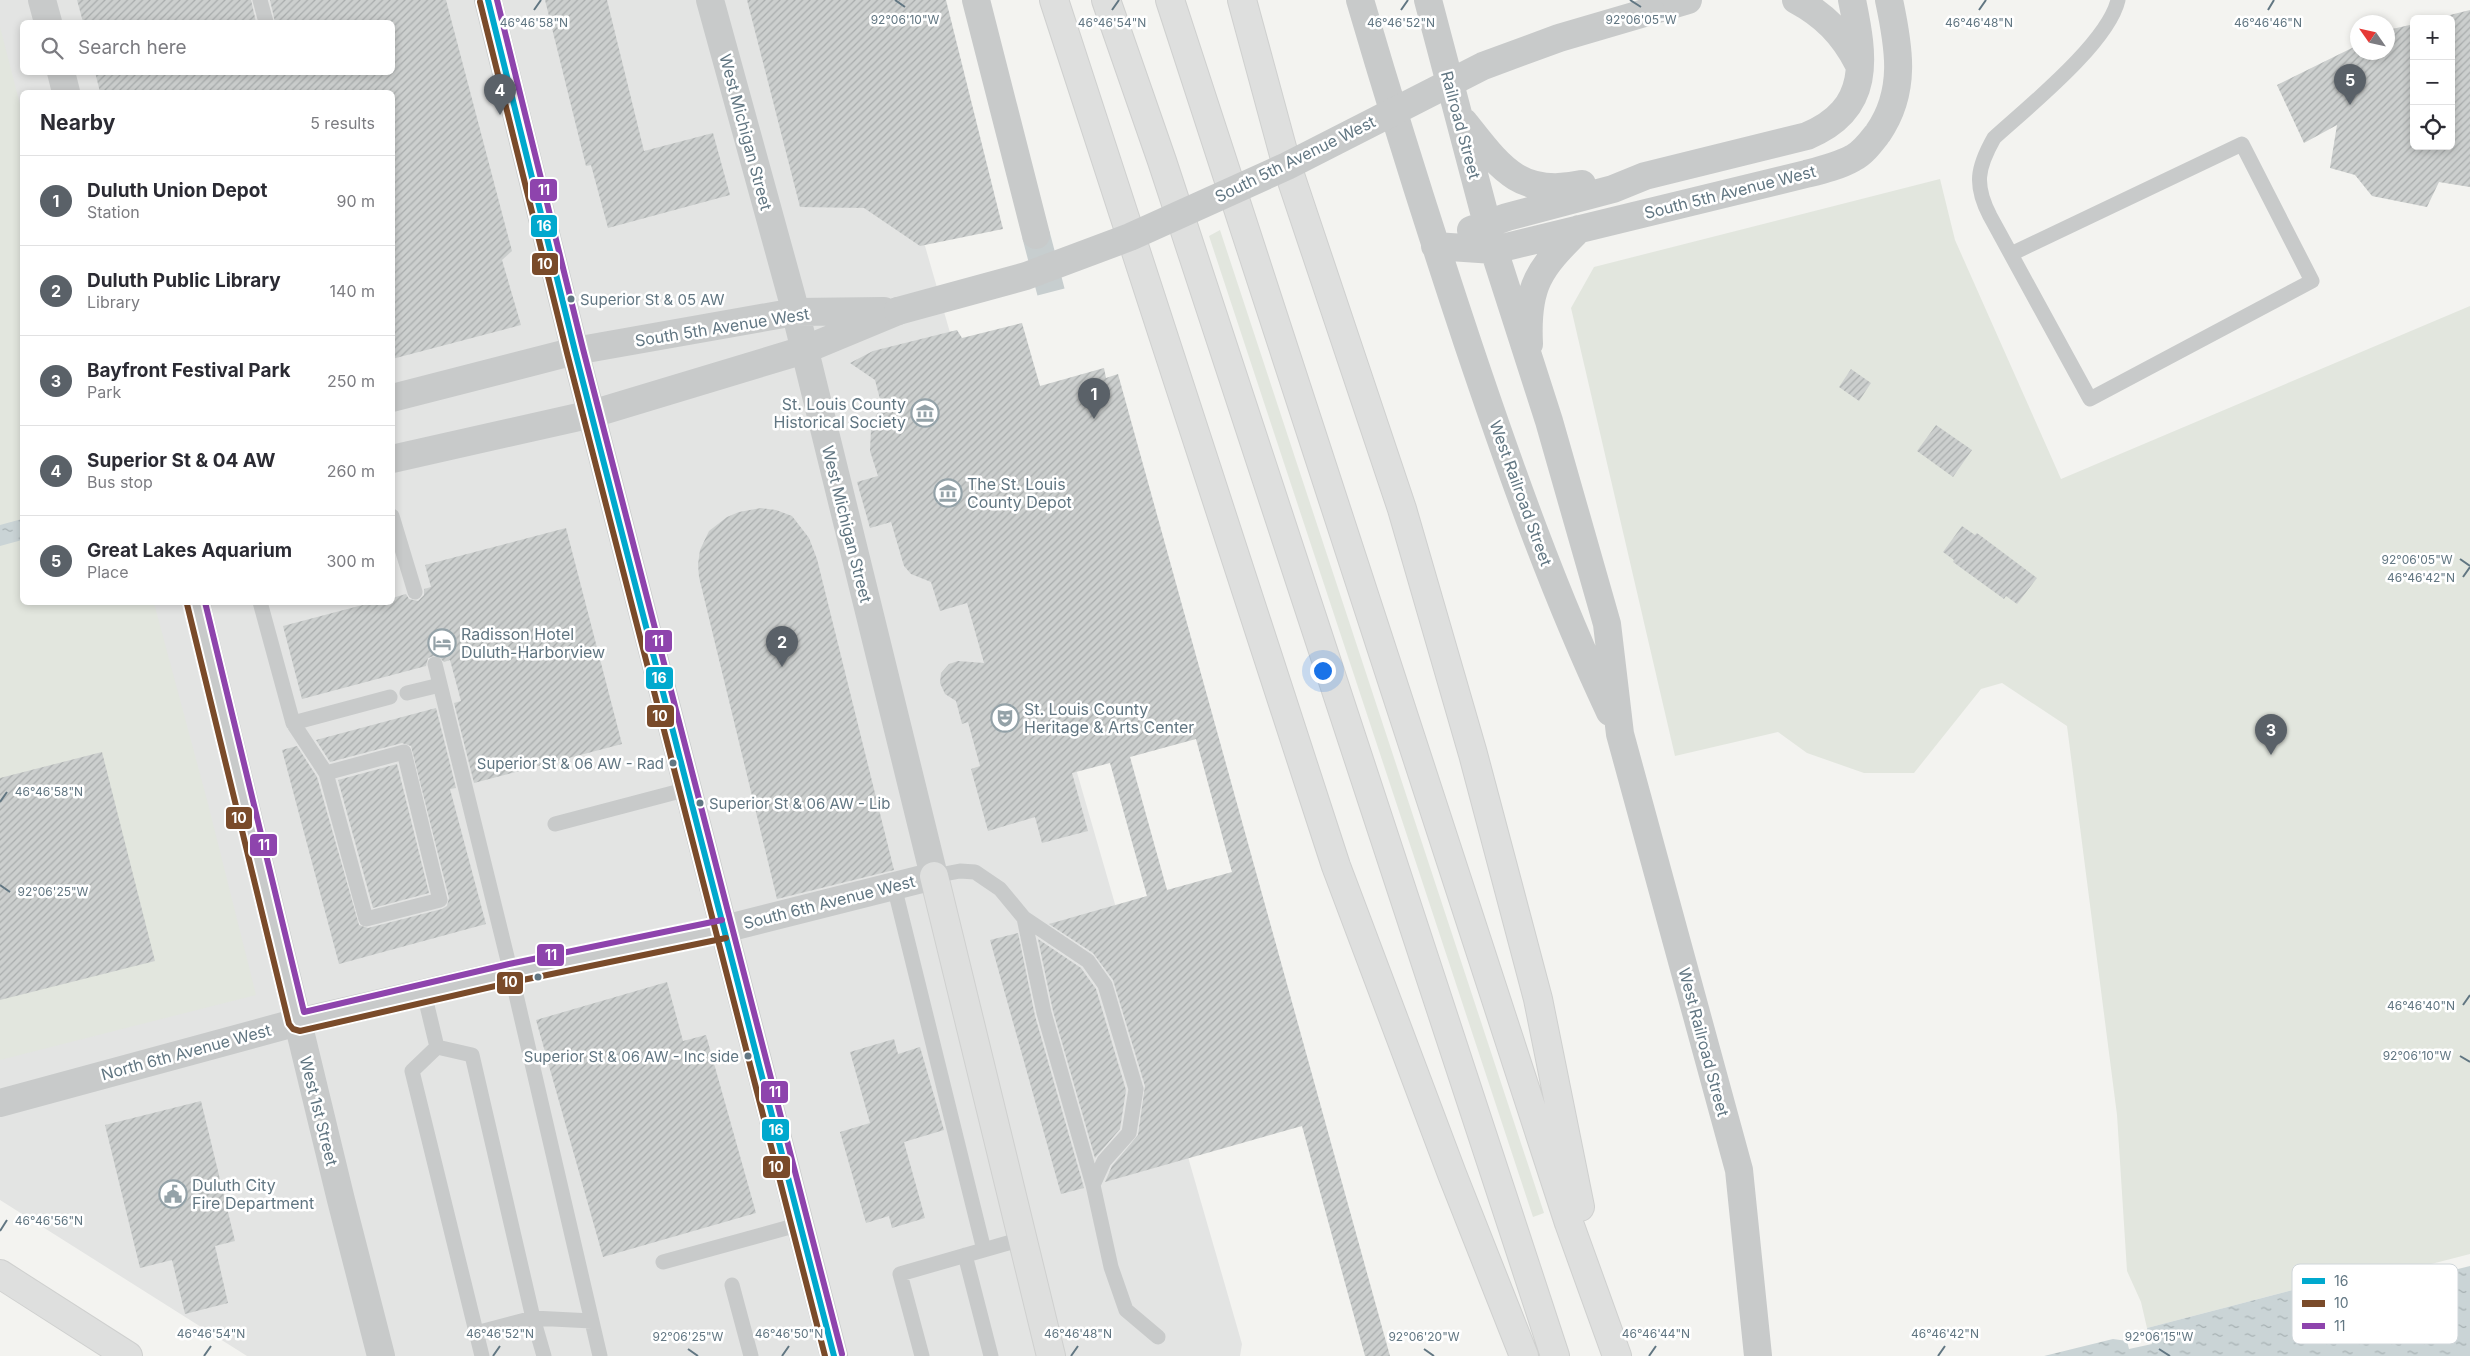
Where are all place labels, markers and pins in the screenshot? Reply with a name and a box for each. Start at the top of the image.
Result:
pin: 5 [2334,64,2366,105]
pin: 4 [484,74,516,115]
place label: Superior St & 05 AW [580,290,725,309]
marker: Superior St & 05 AW [566,294,576,304]
pin: 1 [1078,378,1110,419]
place label: St. Louis County Historical Society [774,394,906,432]
museum icon: St. Louis County Historical Society [910,398,940,428]
place label: The St. Louis County Depot [967,474,1072,512]
museum icon: The St. Louis County Depot [933,478,963,508]
place label: Radisson Hotel Duluth-Harborview [461,624,605,662]
pin: 2 [766,626,798,667]
hotel icon: Radisson Hotel Duluth-Harborview [427,628,457,658]
place label: St. Louis County Heritage & Arts Center [1024,699,1194,737]
theatre icon: St. Louis County Heritage & Arts Center [990,703,1020,733]
pin: 3 [2255,714,2287,755]
place label: Superior St & 06 AW - Rad [477,754,664,773]
marker: Superior St & 06 AW - Rad [668,758,678,768]
place label: Superior St & 06 AW - Lib [709,794,890,813]
marker: Superior St & 06 AW - Lib [695,798,705,808]
unlabelled marker [533,972,543,982]
place label: Superior St & 06 AW - Inc side [524,1047,739,1066]
marker: Superior St & 06 AW - Inc side [743,1051,753,1061]
place label: Duluth City Fire Department [192,1175,314,1213]
public building icon: Duluth City Fire Department [158,1179,188,1209]

